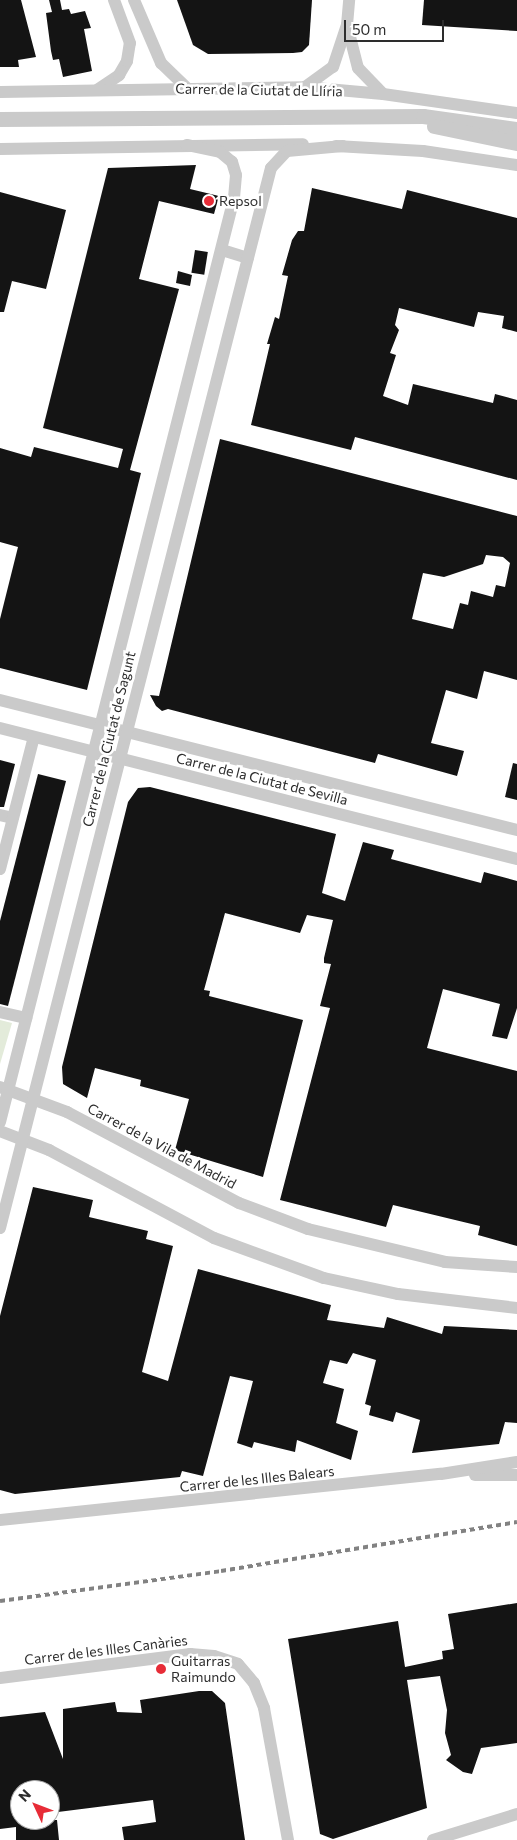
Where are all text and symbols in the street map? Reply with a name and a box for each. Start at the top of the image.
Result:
scale bar [347,10,447,42]
text: 50 m [352,20,386,38]
street label: Carrer de la Ciutat de Llíria [175,80,343,100]
place label: Repsol [219,193,262,209]
marker: Repsol [203,195,215,207]
street label: Carrer de la Ciutat de Sagunt [79,649,139,829]
street label: Carrer de la Ciutat de Sevilla [174,750,350,808]
street label: Carrer de la Vila de Madrid [85,1100,239,1192]
street label: Carrer de les Illes Balears [179,1463,335,1495]
street label: Carrer de les Illes Canàries [23,1632,189,1668]
place label: Guitarras Raimundo [171,1653,236,1685]
marker: Guitarras Raimundo [155,1663,167,1675]
north arrow [10,1780,60,1830]
text: N [15,1785,34,1805]

